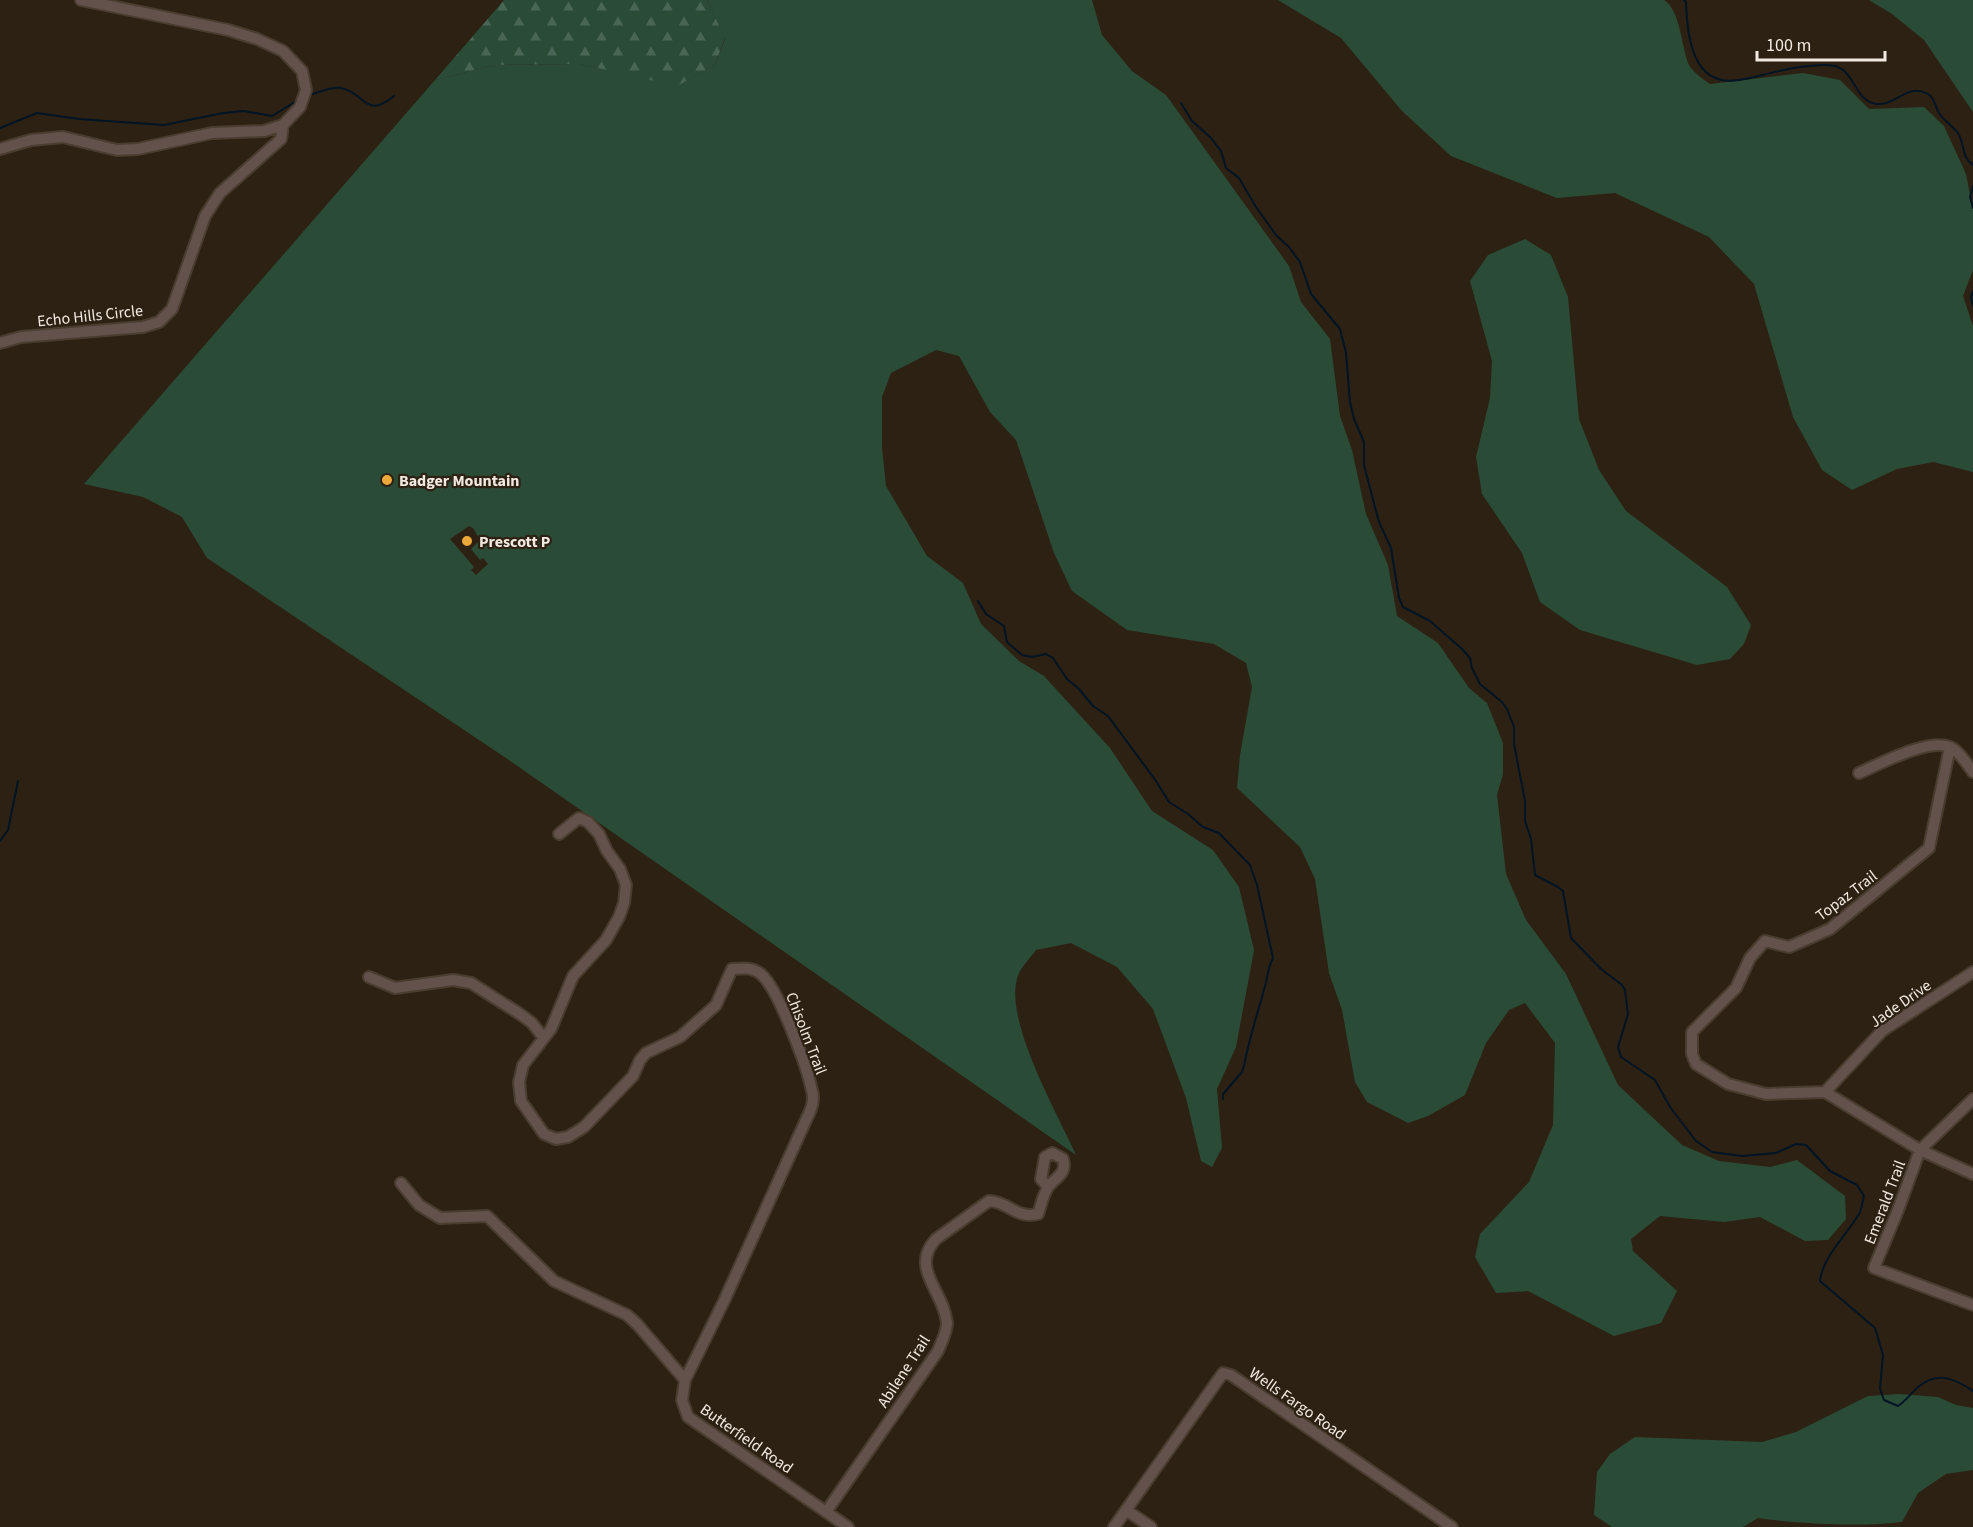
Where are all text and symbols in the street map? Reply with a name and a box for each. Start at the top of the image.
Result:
scale bar [1757,24,1884,62]
text: 100 m [1766,33,1811,58]
street label: Echo Hills Circle [36,299,144,332]
place label: Badger Mountain [399,470,520,492]
marker: Badger Mountain [380,473,394,487]
place label: Prescott P [479,531,550,553]
marker: Prescott P [460,534,474,548]
street label: Topaz Trail [1811,865,1882,926]
street label: Jade Drive [1865,975,1936,1033]
street label: Chisolm Trail [780,989,832,1078]
street label: Emerald Trail [1859,1157,1911,1247]
street label: Abilene Trail [872,1331,936,1412]
street label: Wells Fargo Road [1245,1362,1350,1445]
street label: Butterfield Road [696,1399,797,1479]

